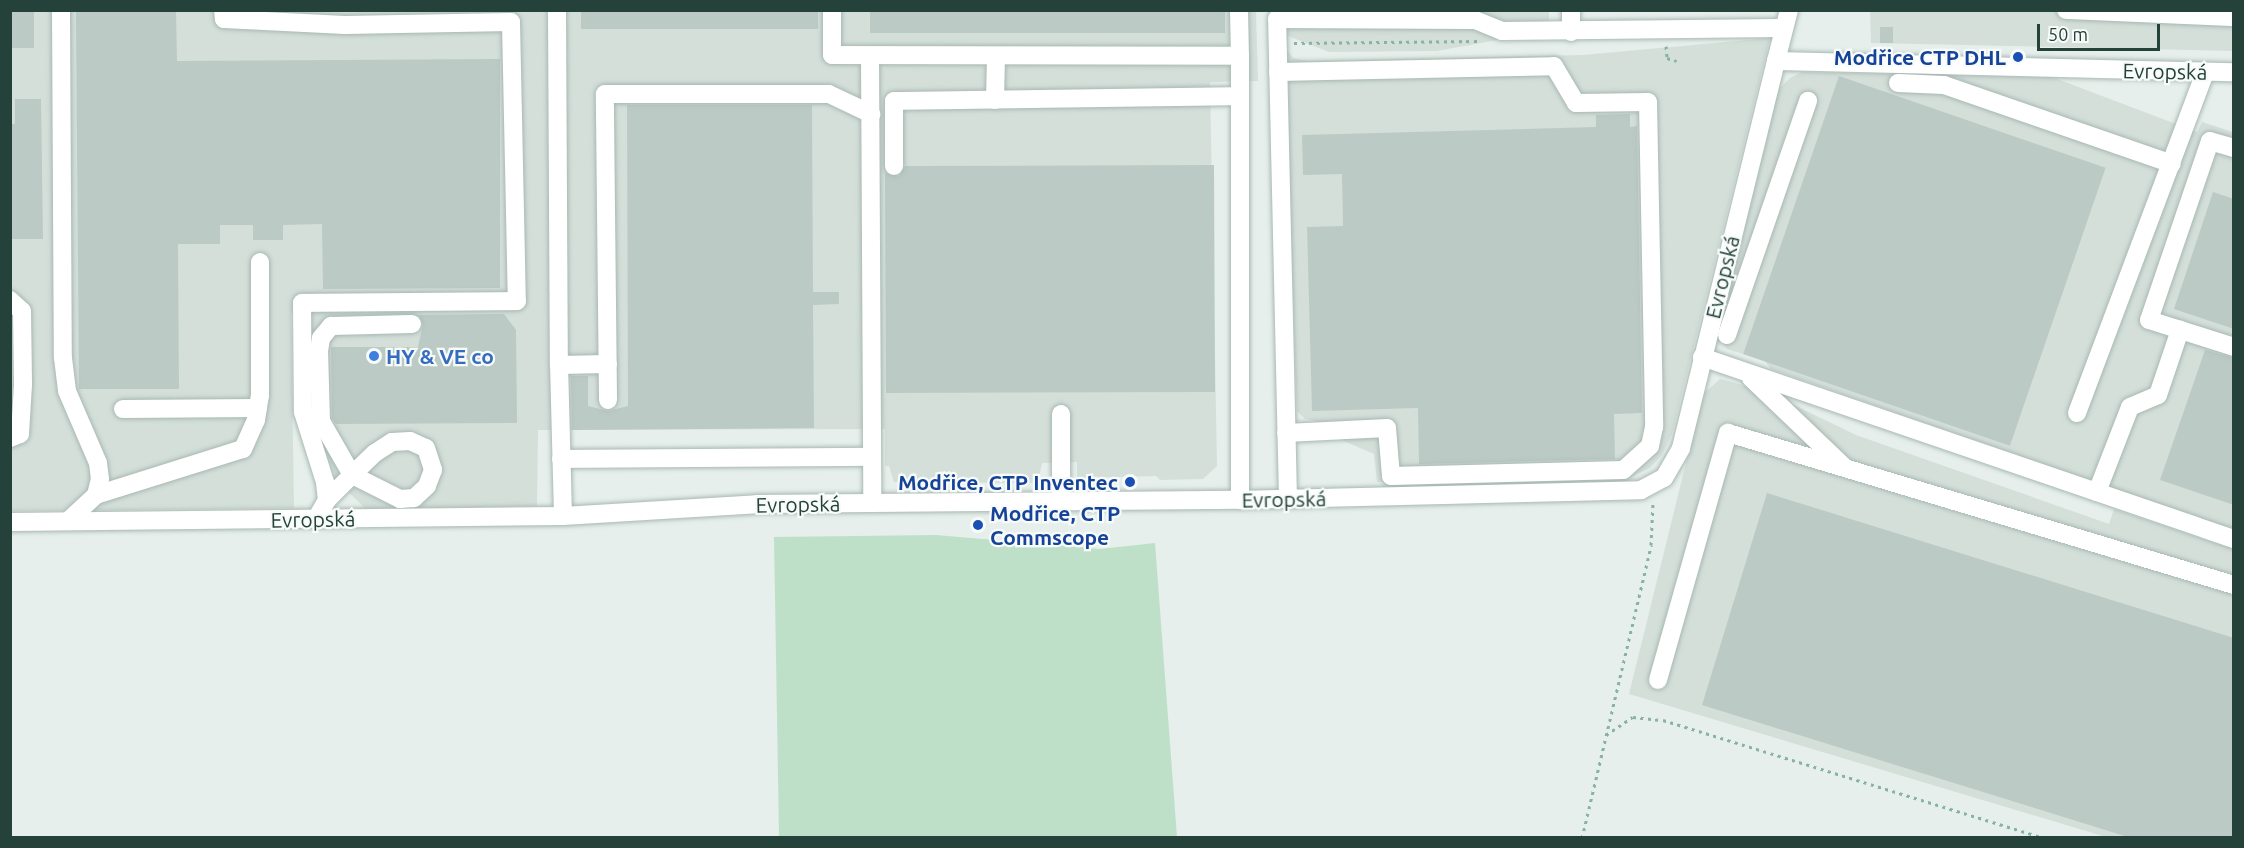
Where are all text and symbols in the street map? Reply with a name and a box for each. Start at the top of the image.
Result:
scale bar [2040,12,2163,50]
text: 50 m [2048,24,2088,44]
place label: Modřice CTP DHL [1834,44,2006,70]
marker: Modřice CTP DHL [2011,50,2025,64]
street label: Evropská [2122,58,2208,84]
street label: Evropská [1700,233,1744,321]
place label: HY & VE co [386,343,494,369]
marker: HY & VE co [367,349,381,363]
place label: Modřice, CTP Inventec [898,469,1118,495]
marker: Modřice, CTP Inventec [1123,475,1137,489]
street label: Evropská [1241,486,1327,512]
street label: Evropská [755,491,841,517]
place label: Modřice, CTP Commscope [990,500,1120,550]
street label: Evropská [270,506,356,532]
marker: Modřice, CTP Commscope [971,518,985,532]

